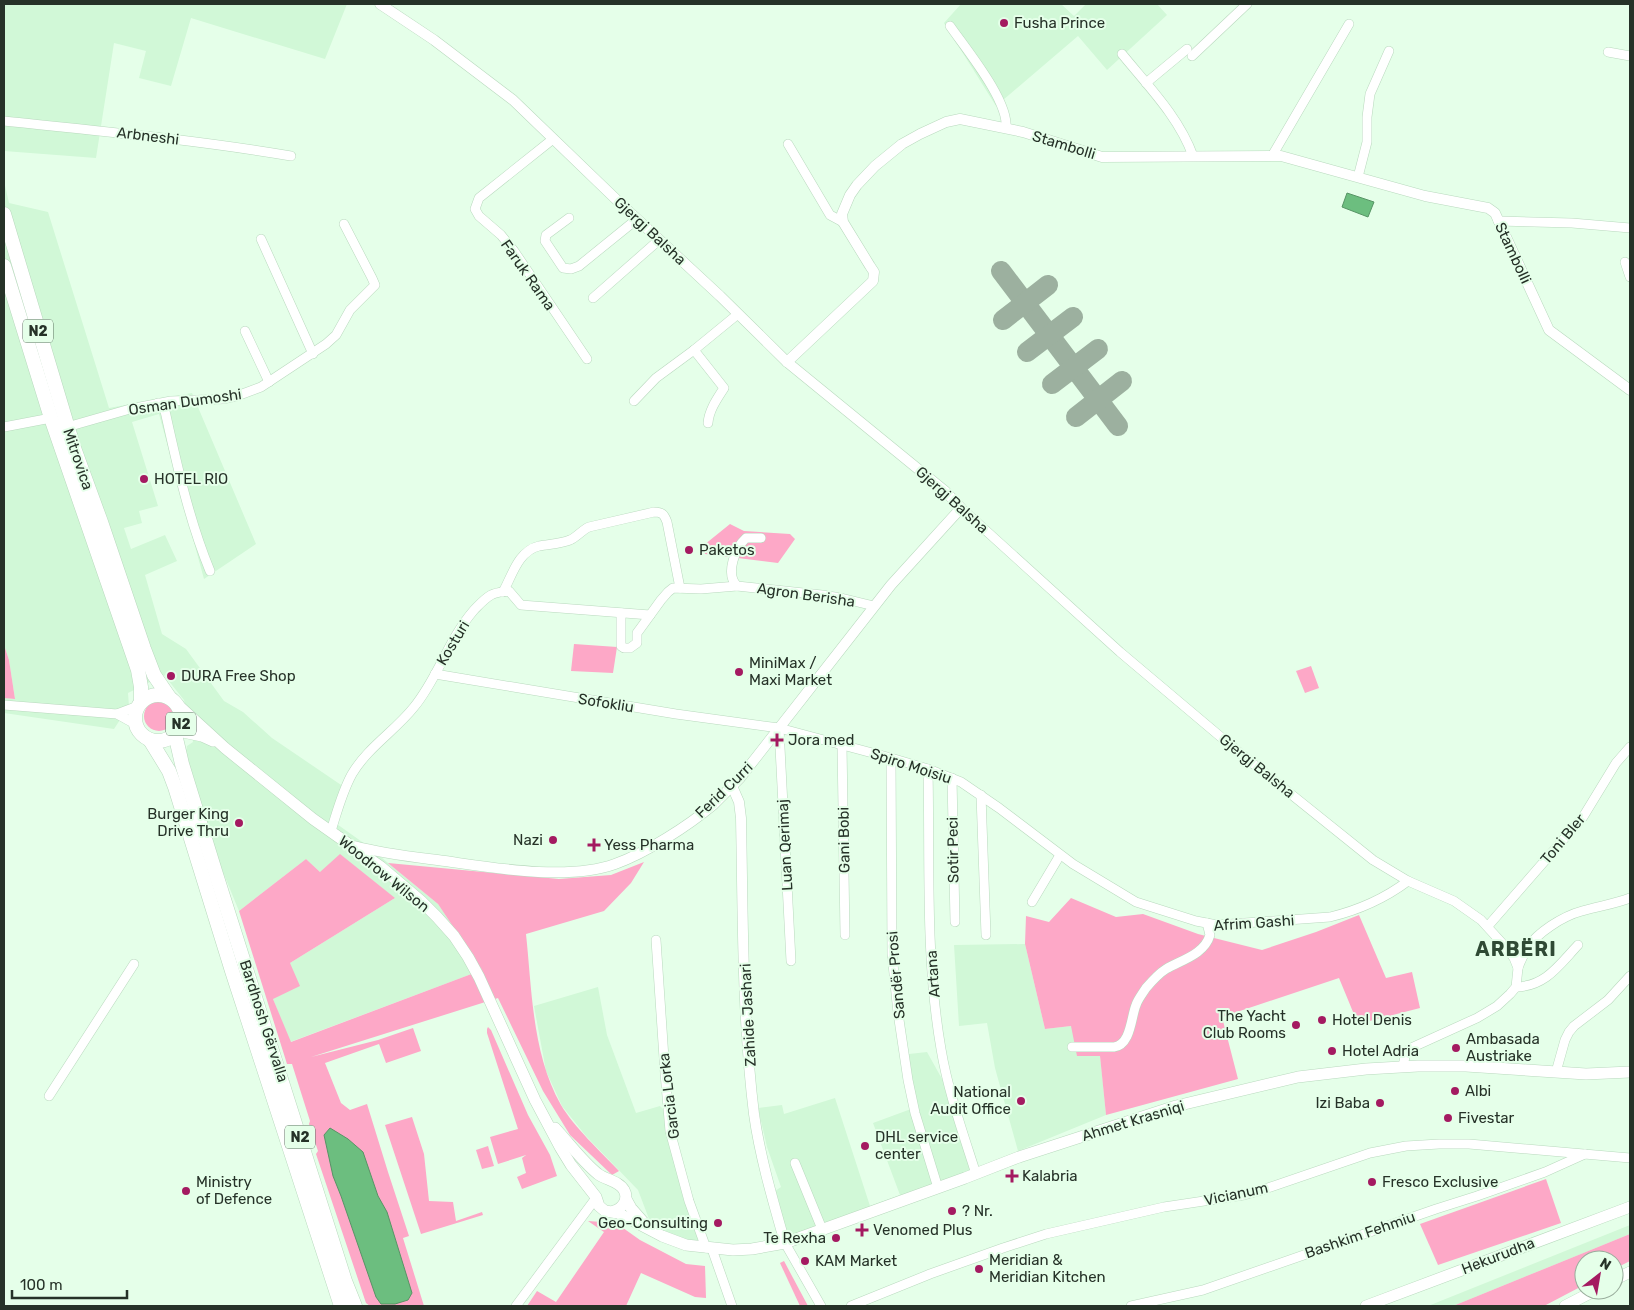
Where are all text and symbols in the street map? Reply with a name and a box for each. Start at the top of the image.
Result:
place label: Fusha Prince [1014,14,1105,32]
marker: Fusha Prince [998,17,1010,29]
street label: Arbneshi [116,123,180,149]
street label: Stambolli [1030,127,1098,163]
street label: Gjergj Balsha [610,193,690,269]
street label: Stambolli [1491,220,1535,286]
street label: Faruk Rama [497,236,559,314]
road number: N2 [23,320,53,342]
street label: Osman Dumoshi [127,385,243,419]
street label: Mitrovica [59,426,97,492]
street label: Gjergj Balsha [912,463,992,537]
place label: HOTEL RIO [154,470,228,488]
marker: HOTEL RIO [138,473,150,485]
place label: Paketos [699,541,755,559]
marker: Paketos [683,544,695,556]
street label: Agron Berisha [756,579,856,611]
street label: Kosturi [433,617,473,669]
place label: MiniMax / Maxi Market [749,654,832,689]
marker: MiniMax / Maxi Market [733,666,745,678]
place label: DURA Free Shop [181,667,296,685]
marker: DURA Free Shop [165,670,177,682]
street label: Sofokliu [577,690,635,716]
road number: N2 [166,712,196,736]
street label: Gjergj Balsha [1216,730,1298,802]
place label: Jora med [788,731,854,749]
marker: Jora med [770,733,784,747]
street label: Spiro Moisiu [868,744,954,788]
street label: Ferid Curri [691,758,757,822]
street label: Luan Qerimaj [774,799,796,891]
place label: Burger King Drive Thru [147,805,229,840]
street label: Gani Bobi [834,807,854,873]
street label: Toni Bler [1537,810,1589,868]
marker: Burger King Drive Thru [233,817,245,829]
street label: Sotir Peci [943,817,963,883]
place label: Nazi [513,831,543,849]
street label: Woodrow Wilson [335,832,433,916]
marker: Nazi [547,834,559,846]
place label: Yess Pharma [604,836,694,854]
marker: Yess Pharma [588,839,600,851]
street label: Afrim Gashi [1213,911,1295,935]
street label: Sandër Prosi [883,930,909,1020]
district label: ARBËRI [1475,937,1557,961]
street label: Artana [922,950,944,998]
street label: Bardhosh Gërvalla [236,958,292,1084]
street label: Zahide Jashari [736,963,760,1067]
place label: The Yacht Club Rooms [1203,1007,1286,1042]
place label: Hotel Denis [1332,1011,1412,1029]
marker: Hotel Denis [1316,1014,1328,1026]
marker: The Yacht Club Rooms [1290,1019,1302,1031]
place label: Ambasada Austriake [1466,1030,1540,1065]
place label: Hotel Adria [1342,1042,1419,1060]
marker: Ambasada Austriake [1450,1042,1462,1054]
marker: Hotel Adria [1326,1045,1338,1057]
street label: Garcia Lorka [655,1052,683,1140]
place label: Albi [1465,1082,1491,1100]
place label: National Audit Office [930,1083,1011,1118]
marker: Albi [1449,1085,1461,1097]
place label: Izi Baba [1315,1094,1370,1112]
marker: National Audit Office [1015,1095,1027,1107]
street label: Ahmet Krasniqi [1080,1097,1186,1145]
marker: Izi Baba [1374,1097,1386,1109]
place label: Fivestar [1458,1109,1515,1127]
marker: Fivestar [1442,1112,1454,1124]
road number: N2 [285,1126,315,1148]
place label: DHL service center [875,1128,958,1163]
marker: DHL service center [859,1140,871,1152]
place label: Kalabria [1022,1167,1078,1185]
marker: Kalabria [1006,1170,1018,1182]
place label: Ministry of Defence [196,1173,272,1208]
place label: Fresco Exclusive [1382,1173,1498,1191]
marker: Fresco Exclusive [1366,1176,1378,1188]
street label: Vicianum [1202,1178,1270,1210]
marker: Ministry of Defence [180,1185,192,1197]
place label: ? Nr. [962,1202,993,1220]
marker: ? Nr. [946,1205,958,1217]
street label: Bashkim Fehmiu [1302,1208,1418,1262]
place label: Geo-Consulting [598,1214,708,1232]
marker: Geo-Consulting [712,1217,724,1229]
place label: Venomed Plus [873,1221,973,1239]
marker: Venomed Plus [855,1223,869,1237]
place label: Te Rexha [763,1229,826,1247]
marker: Te Rexha [830,1232,842,1244]
street label: Hekurudha [1459,1234,1537,1278]
north arrow [1574,1250,1624,1300]
place label: Meridian & Meridian Kitchen [989,1251,1106,1286]
place label: KAM Market [815,1252,897,1270]
text: N [1597,1254,1614,1274]
marker: KAM Market [799,1255,811,1267]
marker: Meridian & Meridian Kitchen [973,1263,985,1275]
scale bar [12,1268,128,1300]
text: 100 m [20,1276,62,1294]

